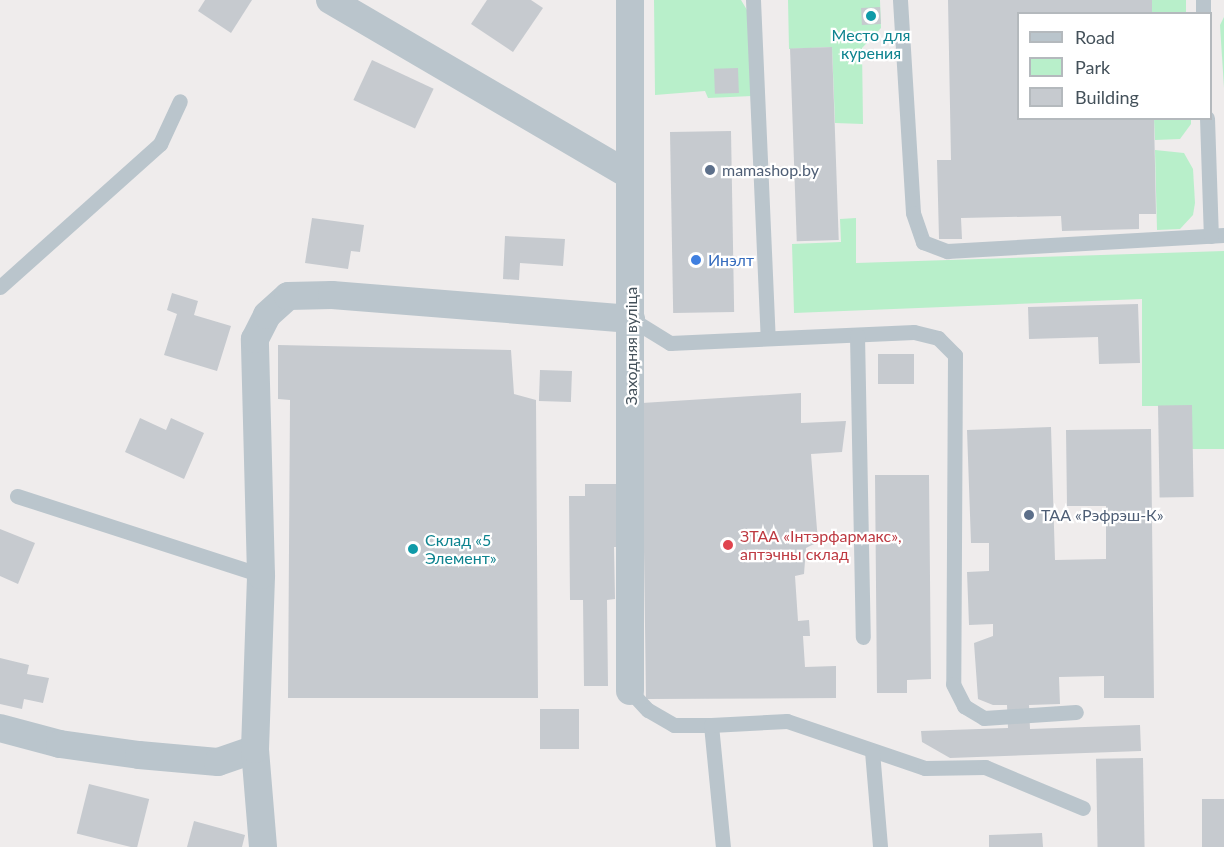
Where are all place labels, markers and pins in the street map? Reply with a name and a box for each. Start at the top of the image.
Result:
marker: Место для курения [864,9,878,23]
place label: Место для курения [832,25,910,63]
place label: mamashop.by [722,160,819,180]
marker: mamashop.by [703,163,717,177]
place label: Инэлт [708,250,754,270]
marker: Инэлт [689,253,703,267]
place label: ТАА «Рэфрэш-К» [1041,505,1164,525]
marker: ТАА «Рэфрэш-К» [1022,508,1036,522]
place label: ЗТАА «Інтэрфармакс», аптэчны склад [740,526,902,564]
place label: Склад «5 Элемент» [425,530,497,568]
marker: ЗТАА «Інтэрфармакс», аптэчны склад [721,538,735,552]
marker: Склад «5 Элемент» [406,542,420,556]

